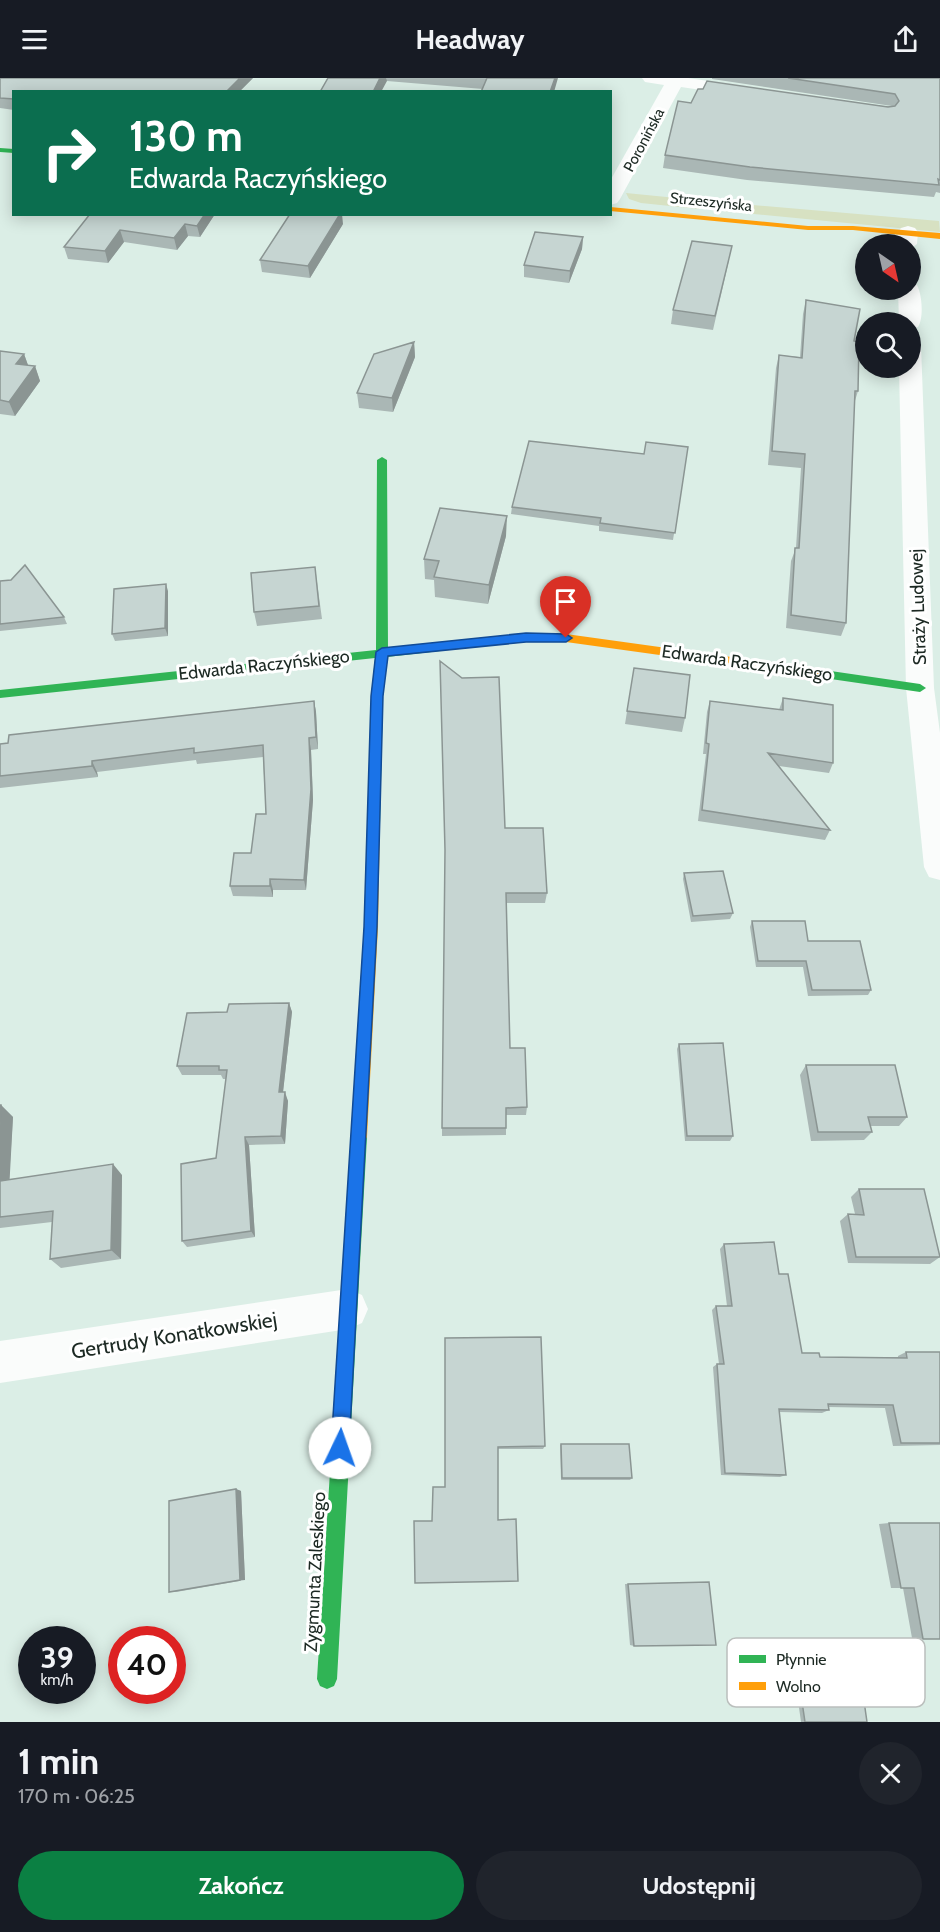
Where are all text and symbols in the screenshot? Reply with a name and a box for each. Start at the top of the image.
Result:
icon: menu [18,23,51,56]
text: Headway [416,23,524,56]
icon: share [889,23,922,56]
street label: Poronińska [620,104,669,175]
text: 130 m [129,110,243,162]
icon: right [30,114,108,192]
text: Edwarda Raczyńskiego [129,162,387,195]
street label: Strzeszyńska [669,189,754,215]
north arrow [855,234,921,300]
map controls [855,234,921,378]
button: search [855,312,921,378]
street label: Straży Ludowej [905,549,931,665]
pin [540,576,591,638]
icon: arrive [549,585,582,618]
street label: Edwarda Raczyńskiego [660,640,834,686]
street label: Edwarda Raczyńskiego [177,645,351,685]
street label: Gertrudy Konatkowskiej [69,1306,279,1365]
position arrow [308,1416,372,1480]
street label: Zygmunta Zaleskiego [300,1491,330,1653]
speed limit sign: 40 [108,1626,186,1704]
legend [727,1638,925,1707]
text: 39 [40,1639,74,1676]
text: Płynnie [776,1650,826,1669]
text: km/h [41,1671,73,1689]
text: Wolno [776,1677,821,1696]
text: 1 min [18,1739,99,1783]
button: close [859,1742,922,1805]
text: 170 m · 06:25 [18,1784,135,1808]
button: Zakończ [18,1851,464,1920]
button: Udostępnij [476,1851,922,1920]

